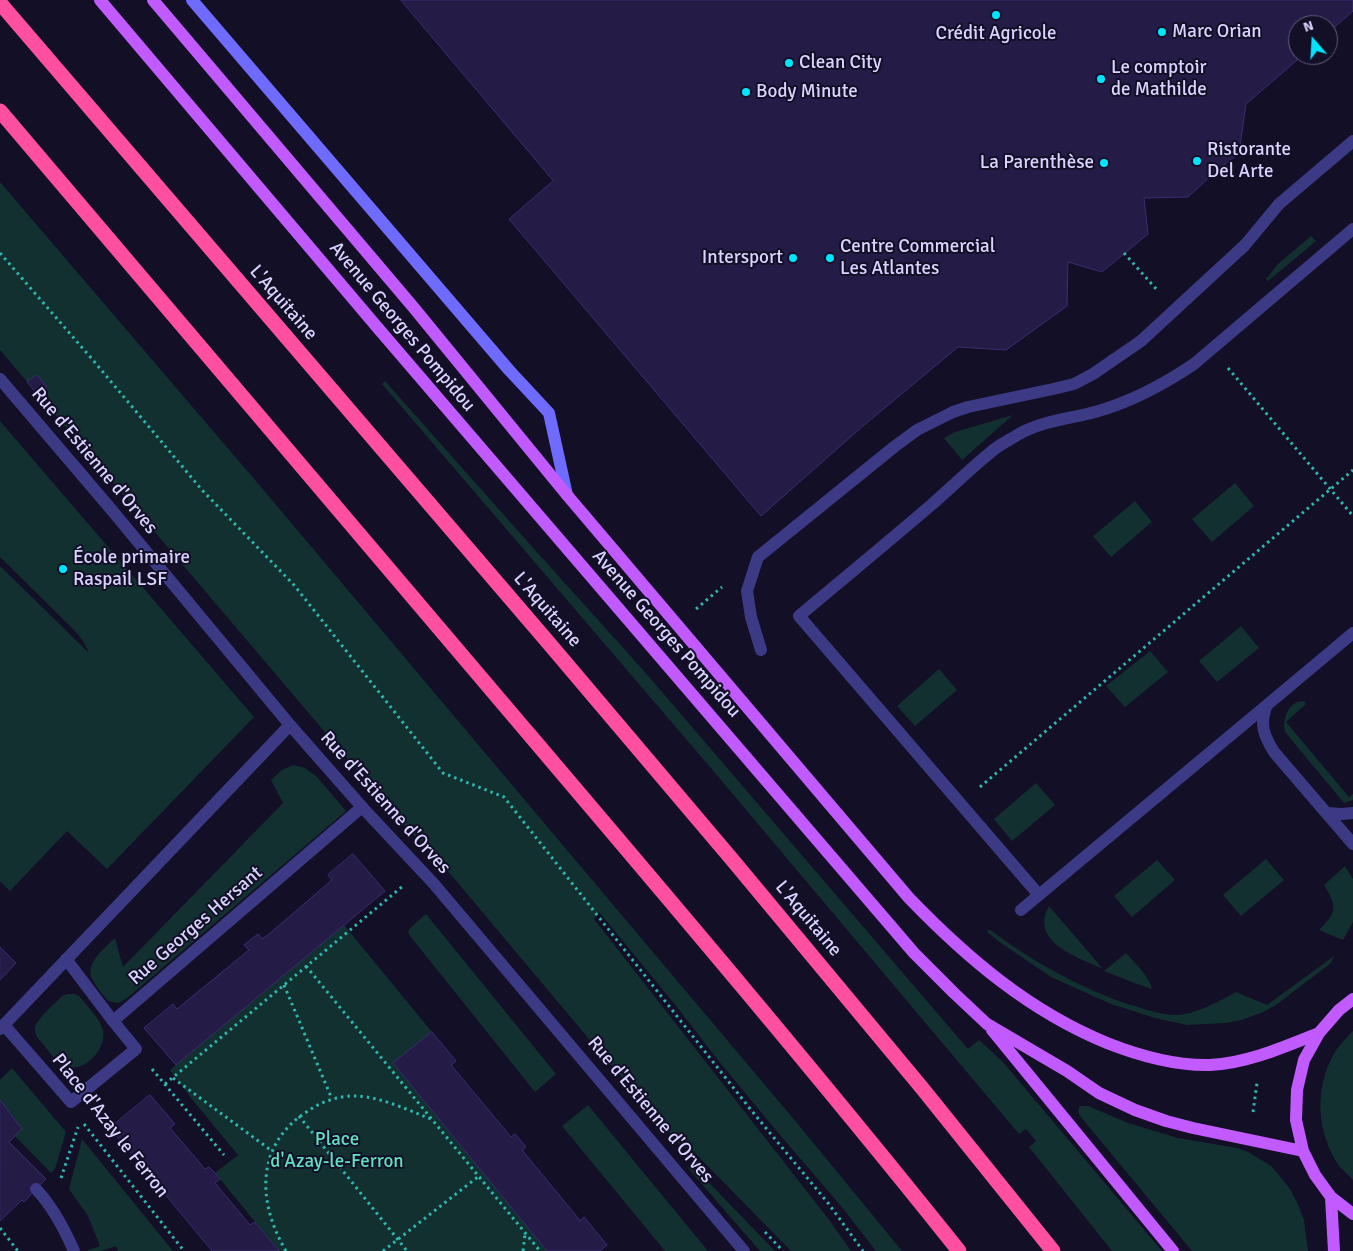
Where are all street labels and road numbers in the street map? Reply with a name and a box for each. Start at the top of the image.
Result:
street label: Avenue Georges Pompidou [324,237,480,417]
street label: L'Aquitaine [244,261,322,345]
street label: Rue d'Estienne d'Orves [26,383,162,539]
street label: Avenue Georges Pompidou [587,545,745,723]
street label: L'Aquitaine [508,568,586,652]
street label: Rue d'Estienne d'Orves [315,727,455,879]
street label: Rue Georges Hersant [124,862,268,990]
street label: L'Aquitaine [770,876,846,962]
street label: Rue d'Estienne d'Orves [582,1032,718,1188]
street label: Place d'Azay le Ferron [47,1049,173,1203]

